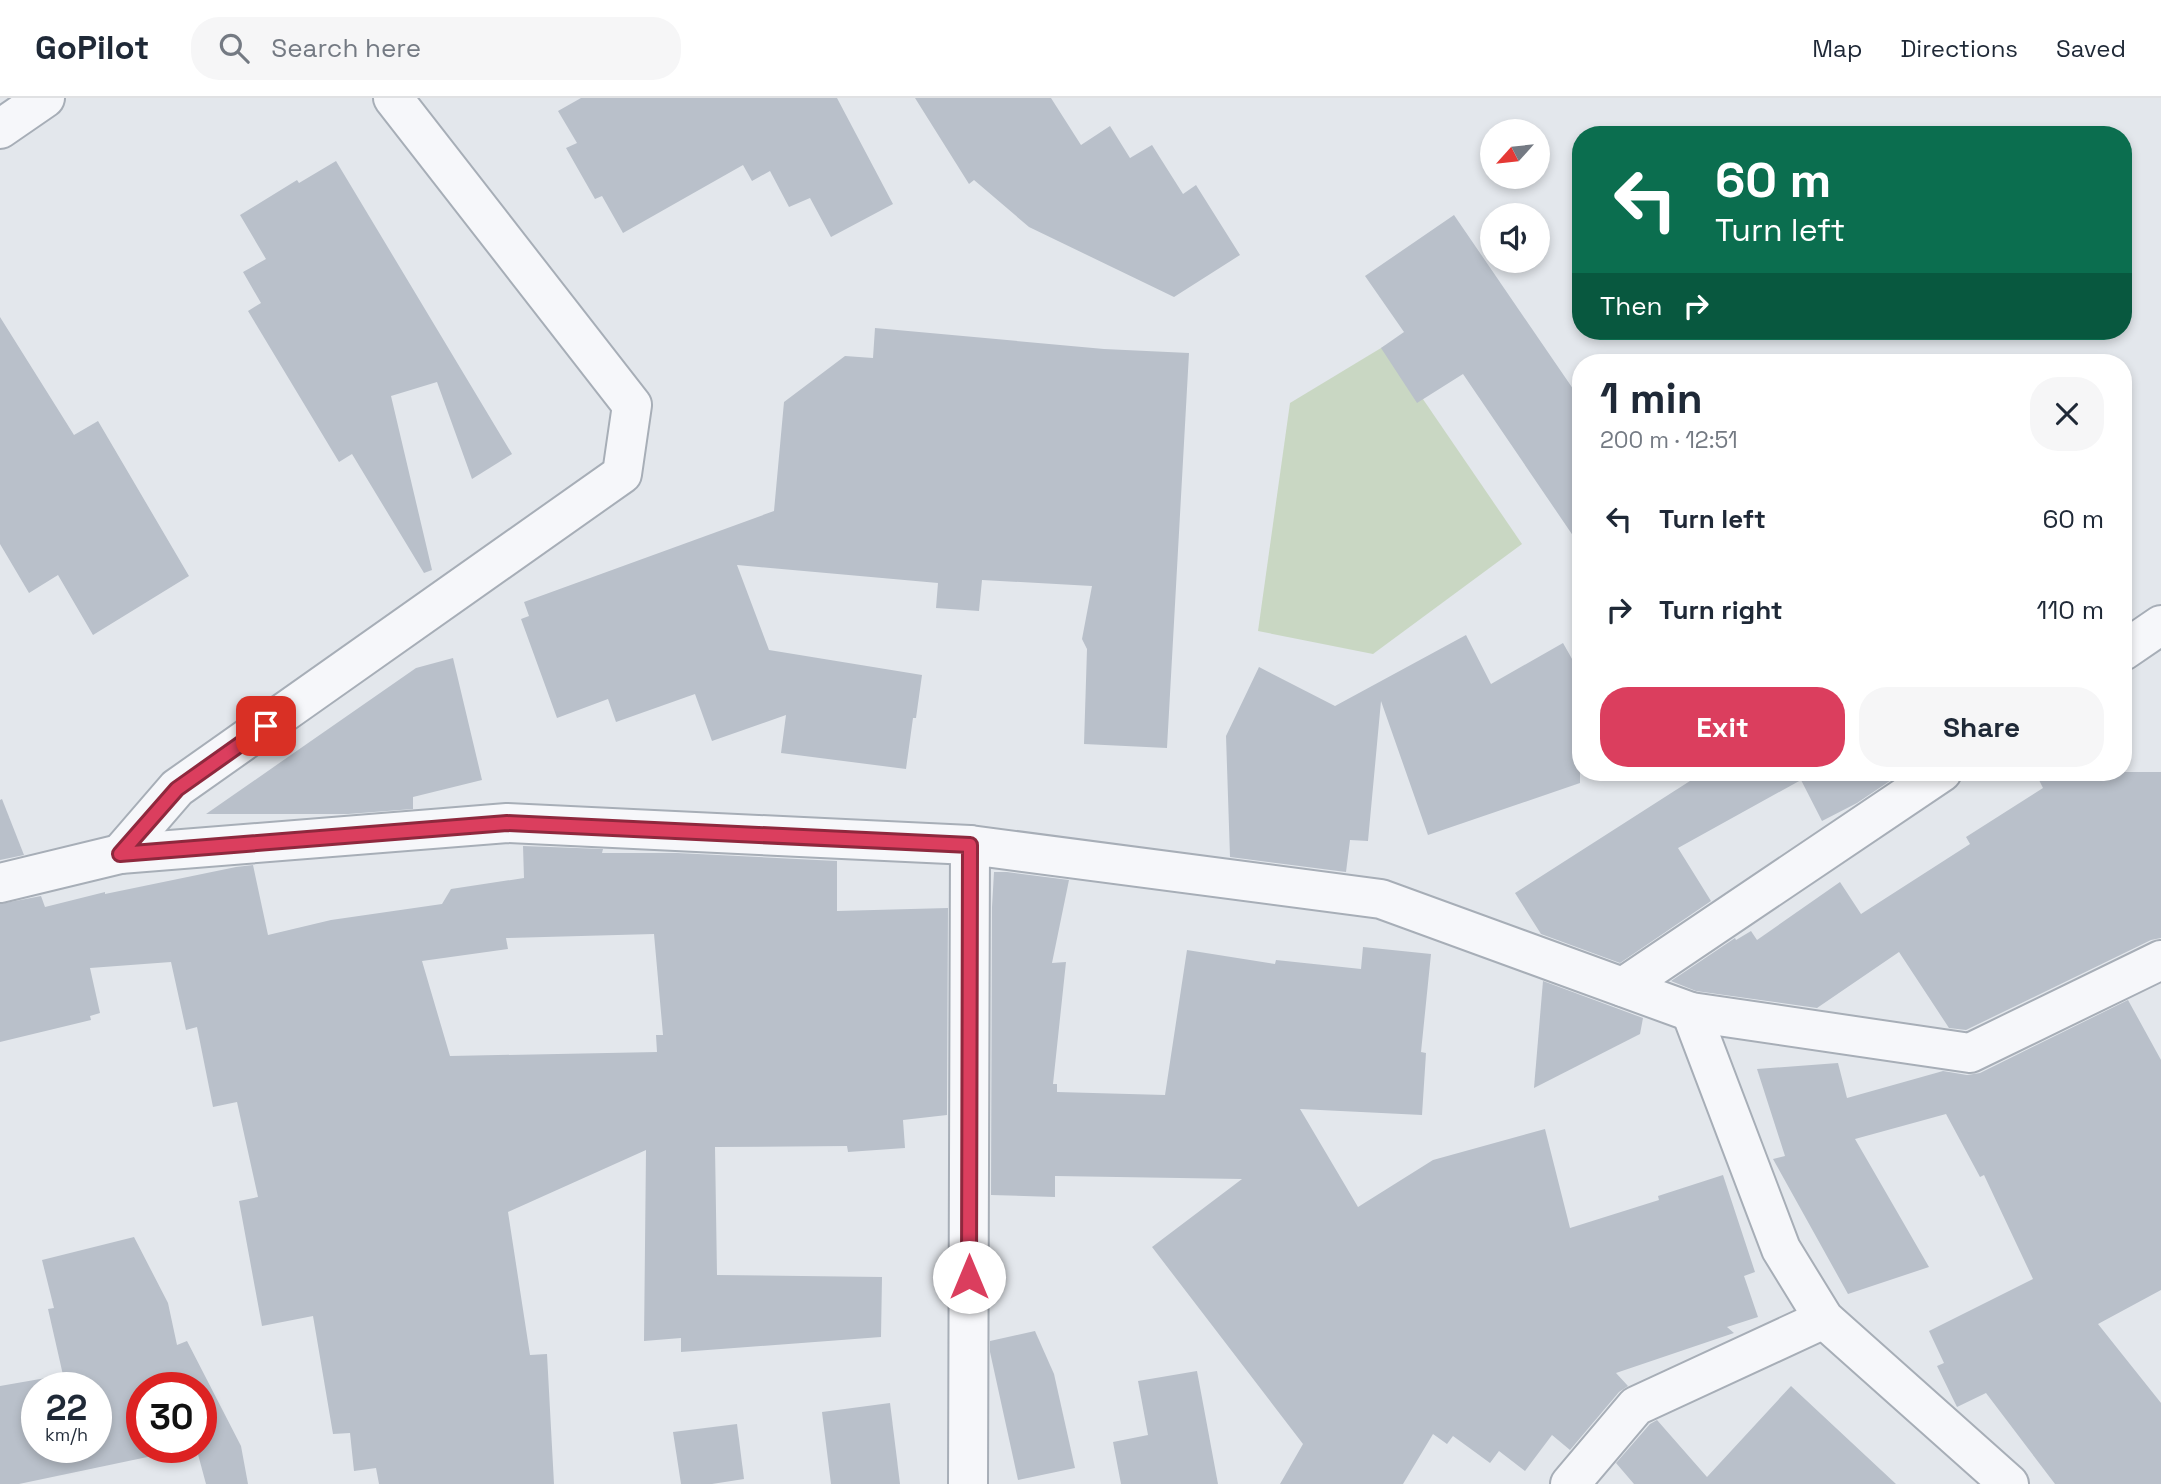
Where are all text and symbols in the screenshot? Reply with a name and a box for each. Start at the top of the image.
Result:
search box [191,17,681,80]
text: GoPilot [35,27,149,69]
icon: search [215,29,253,67]
text: Search here [271,31,421,65]
text: Map [1812,33,1862,64]
text: Directions [1900,33,2018,64]
text: Saved [2056,33,2126,64]
north arrow [1480,119,1550,189]
map controls [1480,119,1550,273]
text: 60 m [1715,149,1831,211]
icon: left [1600,154,1691,245]
button: sound [1480,203,1550,273]
text: Turn left [1715,210,1845,250]
icon: right [1677,287,1715,325]
text: Then [1600,289,1663,323]
text: 1 min [1600,372,1703,425]
button: close [2030,377,2104,451]
text: 200 m · 12:51 [1600,425,1738,455]
icon: left [1600,500,1638,538]
text: Turn left [1659,502,1766,536]
text: 60 m [2042,502,2104,536]
icon: right [1600,591,1638,629]
text: Turn right [1659,593,1783,627]
text: 110 m [2037,593,2104,627]
button: Exit [1600,687,1845,767]
button: Share [1859,687,2104,767]
pin [236,696,296,756]
icon: arrive [247,707,285,745]
position arrow [932,1240,1006,1314]
speed limit sign: 30 [126,1372,217,1463]
text: 22 [46,1386,87,1430]
text: km/h [45,1423,88,1446]

